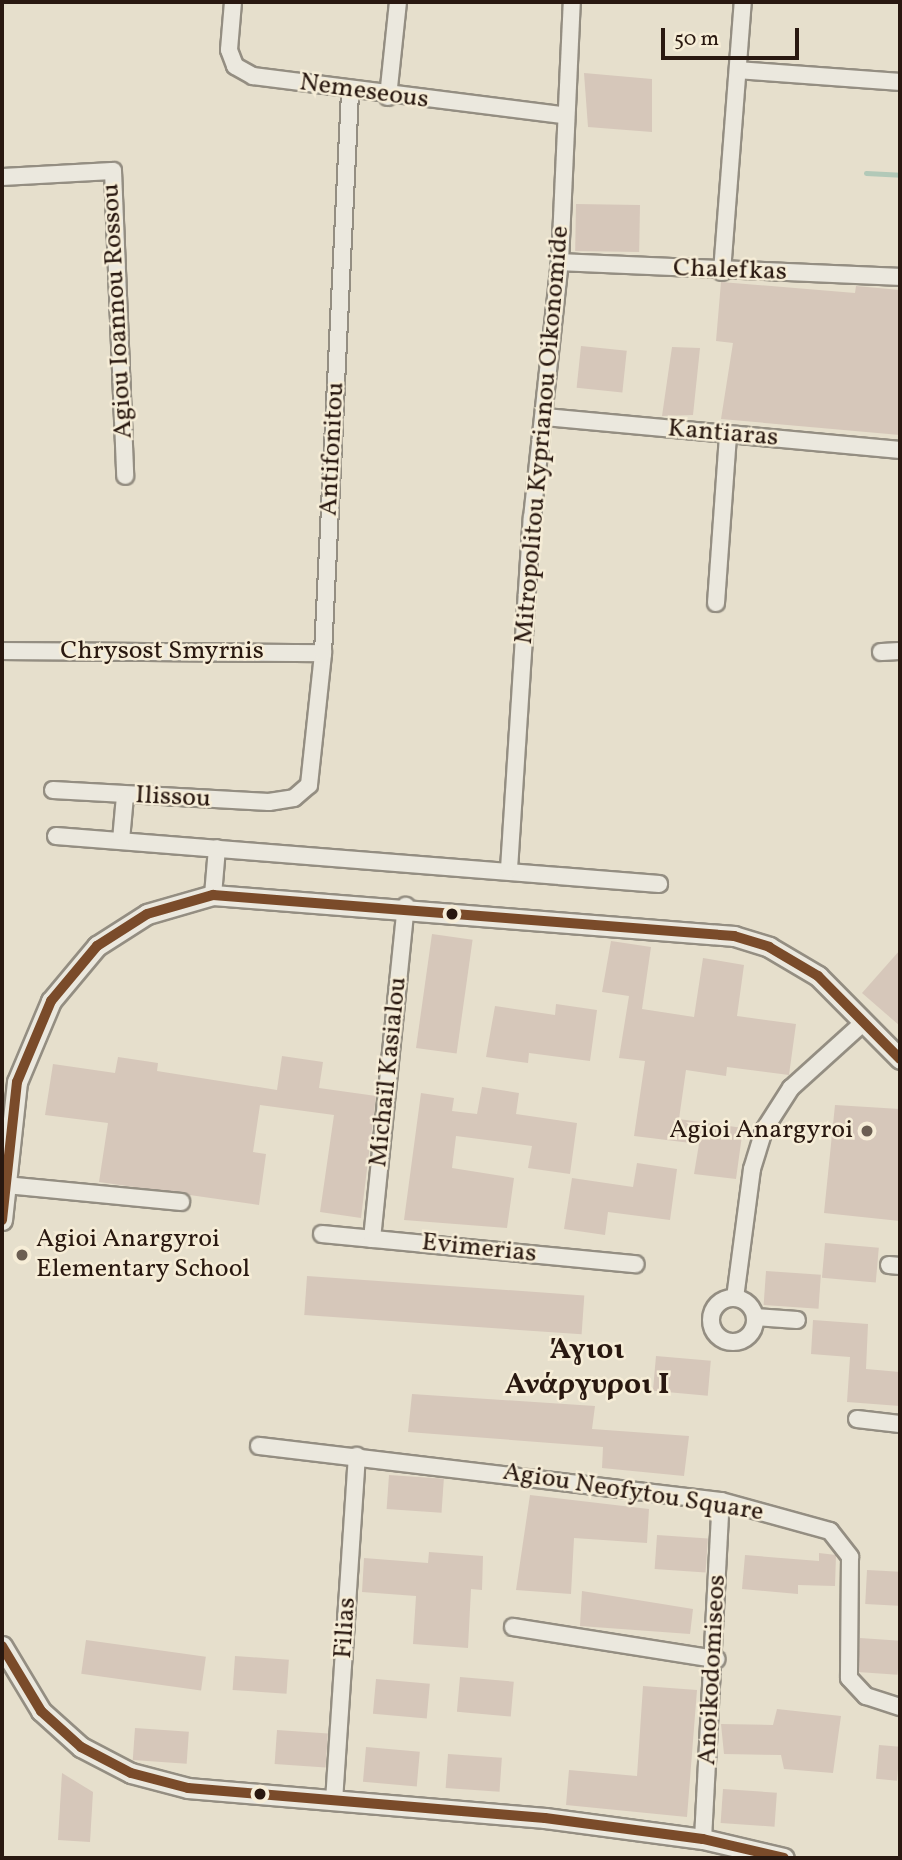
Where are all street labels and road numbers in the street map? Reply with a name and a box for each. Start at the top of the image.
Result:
street label: Nemeseous [297,68,431,116]
street label: Agiou Ioannou Rossou [96,183,140,439]
street label: Mitropolitou Kyprianou Oikonomide [509,225,577,645]
street label: Chalefkas [673,253,787,289]
street label: Antifonitou [314,381,352,517]
street label: Kantiaras [666,414,780,454]
street label: Chrysost Smyrnis [60,636,264,668]
street label: Ilissou [134,780,212,816]
street label: Michaïl Kasialou [364,975,414,1169]
street label: Evimerias [420,1227,538,1271]
street label: Agiou Neofytou Square [500,1457,766,1529]
street label: Anoikodomiseos [692,1574,734,1766]
street label: Filias [328,1596,364,1660]

